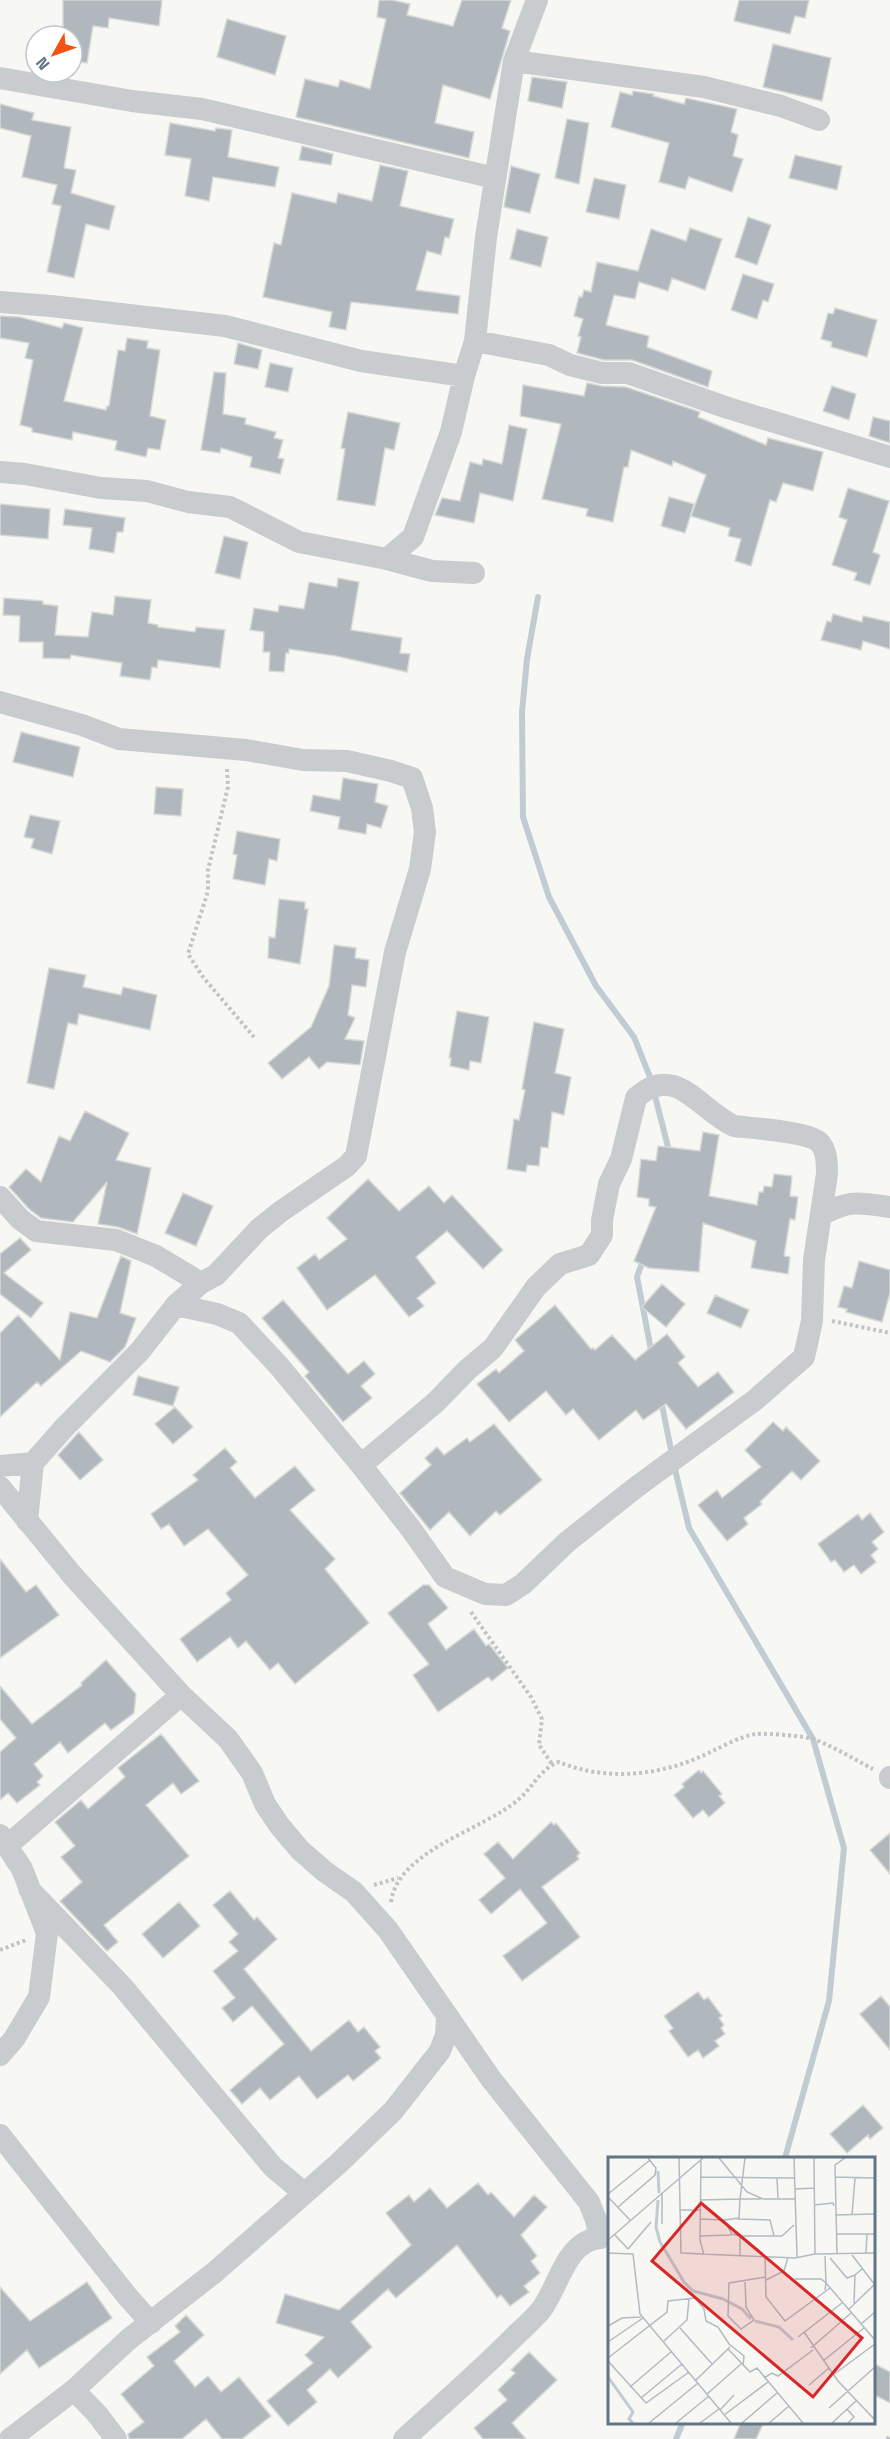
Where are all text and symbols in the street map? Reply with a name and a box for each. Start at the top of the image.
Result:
north arrow [24,24,84,84]
text: N [31,52,54,74]
inset map [608,2157,875,2424]

